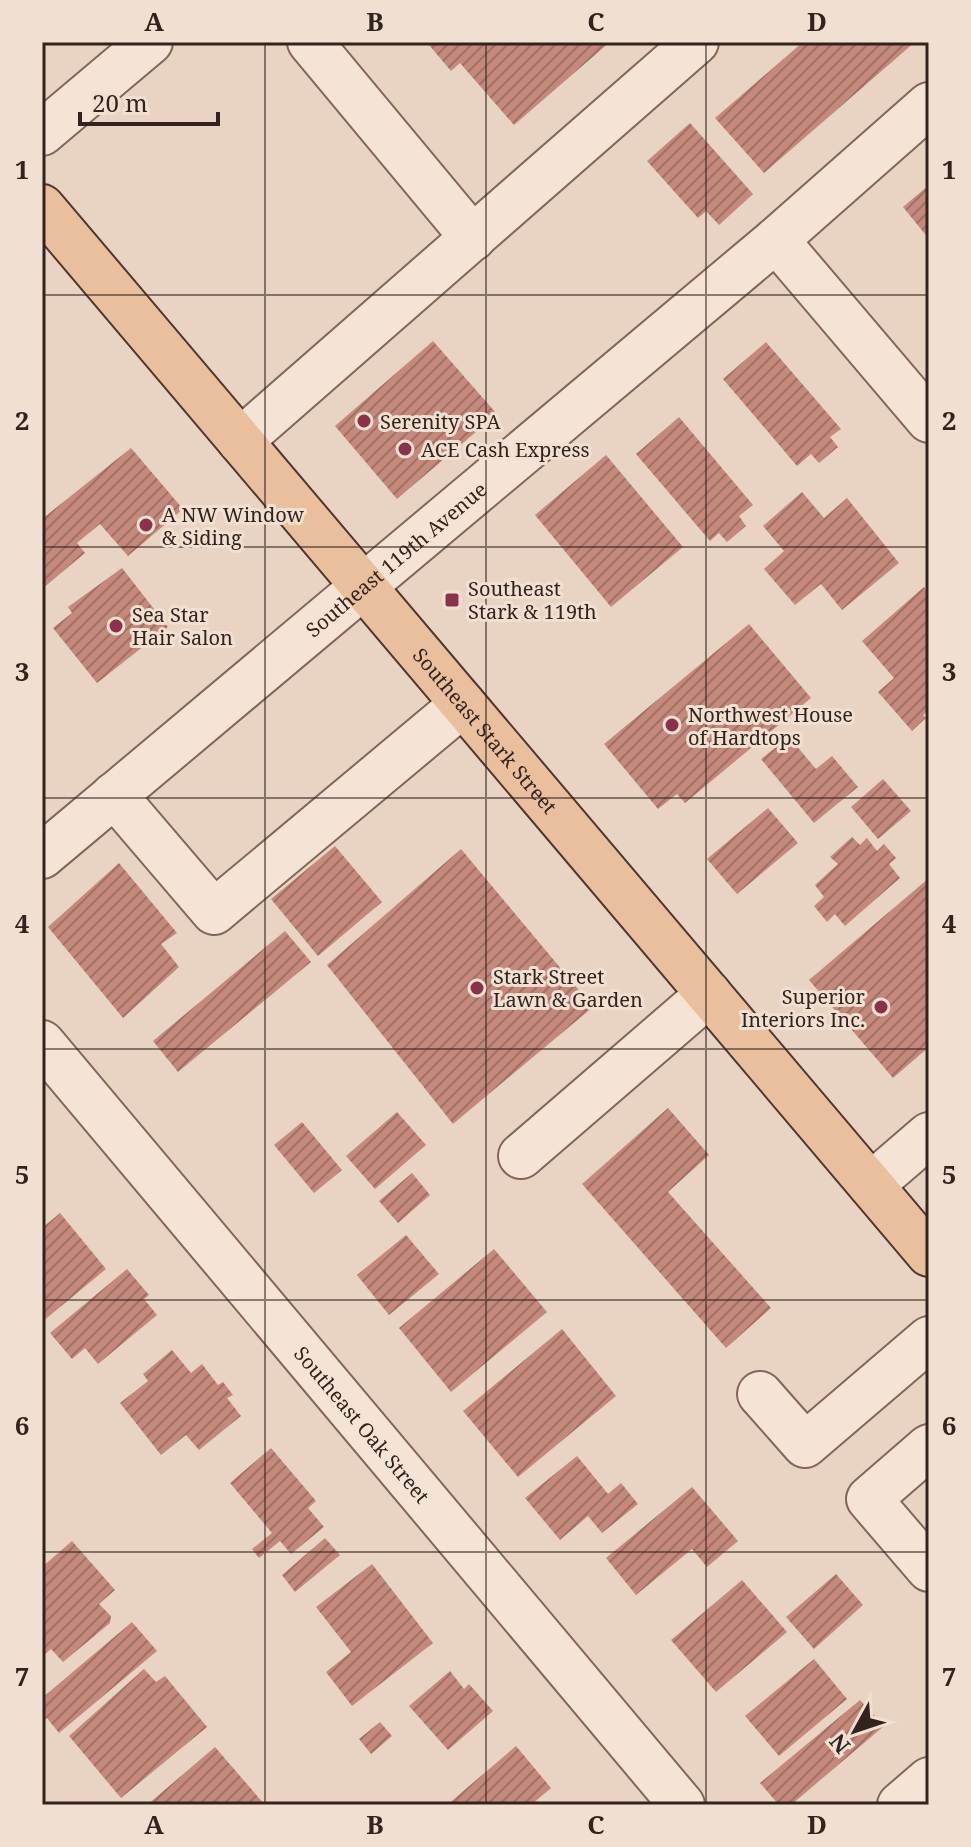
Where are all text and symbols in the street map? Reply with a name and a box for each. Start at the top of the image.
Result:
text: A [144,3,164,39]
text: B [366,3,384,39]
text: C [587,3,605,39]
text: D [807,3,827,39]
scale bar [80,76,218,126]
text: 20 m [92,86,148,119]
text: 1 [15,151,29,187]
text: 1 [942,151,956,187]
text: 2 [15,402,29,438]
text: 2 [942,402,956,438]
place label: Serenity SPA [380,408,501,435]
marker: Serenity SPA [355,412,373,430]
place label: ACE Cash Express [421,436,590,463]
marker: ACE Cash Express [396,440,414,458]
street label: Southeast 119th Avenue [300,475,492,643]
place label: A NW Window & Siding [162,501,305,551]
marker: A NW Window & Siding [137,516,155,534]
place label: Southeast Stark & 119th [468,575,597,625]
marker: Southeast Stark & 119th [443,591,461,609]
place label: Sea Star Hair Salon [132,601,233,651]
marker: Sea Star Hair Salon [107,617,125,635]
street label: Southeast Stark Street [407,642,563,819]
text: 3 [15,653,29,689]
text: 3 [942,653,956,689]
place label: Northwest House of Hardtops [688,701,853,751]
marker: Northwest House of Hardtops [663,716,681,734]
text: 4 [15,905,30,941]
text: 4 [942,905,957,941]
place label: Stark Street Lawn & Garden [493,963,643,1013]
marker: Stark Street Lawn & Garden [468,979,486,997]
place label: Superior Interiors Inc. [741,983,866,1033]
marker: Superior Interiors Inc. [872,998,890,1016]
text: 5 [15,1156,29,1192]
text: 5 [942,1156,956,1192]
street label: Southeast Oak Street [289,1340,436,1508]
text: 6 [15,1407,29,1443]
text: 6 [942,1407,956,1443]
text: 7 [15,1658,29,1694]
text: 7 [942,1658,956,1694]
north arrow [815,1691,895,1771]
text: N [822,1728,856,1761]
text: A [144,1806,164,1842]
text: B [366,1806,384,1842]
text: C [587,1806,605,1842]
text: D [807,1806,827,1842]

